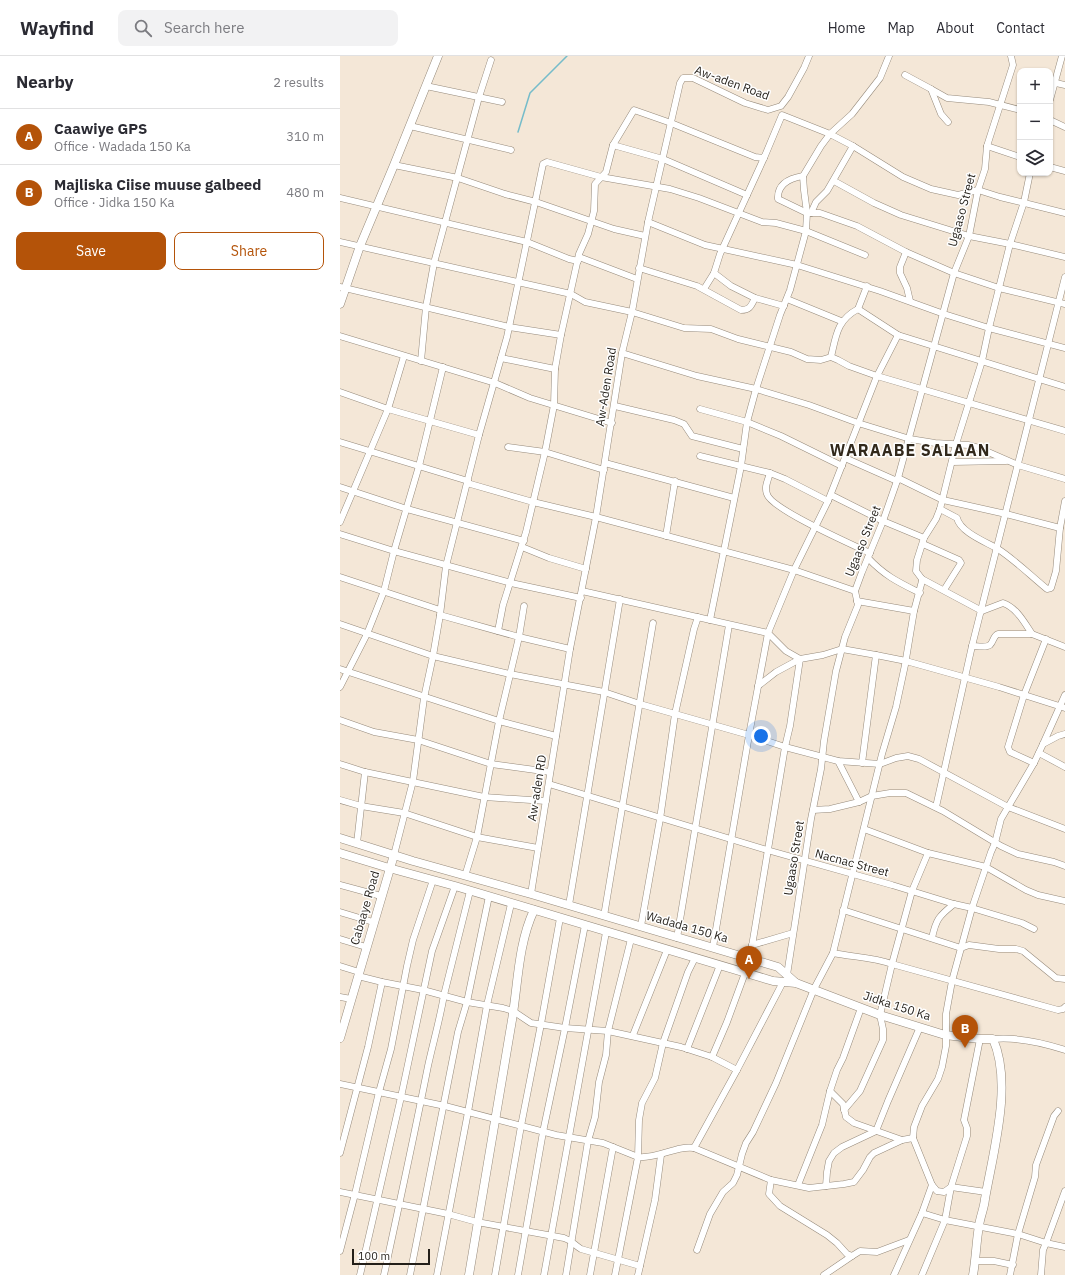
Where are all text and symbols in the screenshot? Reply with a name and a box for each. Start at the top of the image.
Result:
search box [118,10,398,46]
text: Wayfind [20,16,94,40]
icon: search [132,17,154,39]
text: Search here [164,18,244,37]
text: Home [828,19,865,37]
text: Map [887,19,914,37]
text: About [936,19,974,37]
text: Contact [996,19,1045,37]
street label: Aw-aden Road [693,62,772,103]
map controls [1017,68,1053,176]
button: + [1017,68,1053,104]
text: Nearby [16,71,74,93]
text: 2 results [273,74,324,91]
button: − [1017,104,1053,140]
text: Caawiye GPS [54,119,147,138]
text: A [25,128,33,145]
text: 310 m [286,128,324,145]
text: Office · Wadada 150 Ka [54,138,191,155]
button: layers [1017,140,1053,176]
street label: Ugaaso Street [945,171,979,248]
text: Majliska Ciise muuse galbeed [54,175,261,194]
text: B [25,184,33,201]
text: 480 m [286,184,324,201]
text: Office · Jidka 150 Ka [54,194,174,211]
button: Save [16,232,166,270]
button: Share [174,232,324,270]
street label: Aw-Aden Road [592,346,619,427]
district label: WARAABE SALAAN [830,440,990,460]
street label: Ugaaso Street [841,503,884,579]
your location [751,726,771,746]
street label: Aw-aden RD [524,754,549,822]
street label: Ugaaso Street [780,819,807,896]
street label: Nacnac Street [814,845,891,880]
street label: Cabaaye Road [347,869,382,947]
street label: Wadada 150 Ka [644,908,731,946]
pin: A [736,946,762,979]
street label: Jidka 150 Ka [862,988,933,1024]
pin: B [952,1015,978,1048]
scale bar [352,1247,430,1266]
text: 100 m [358,1249,390,1263]

